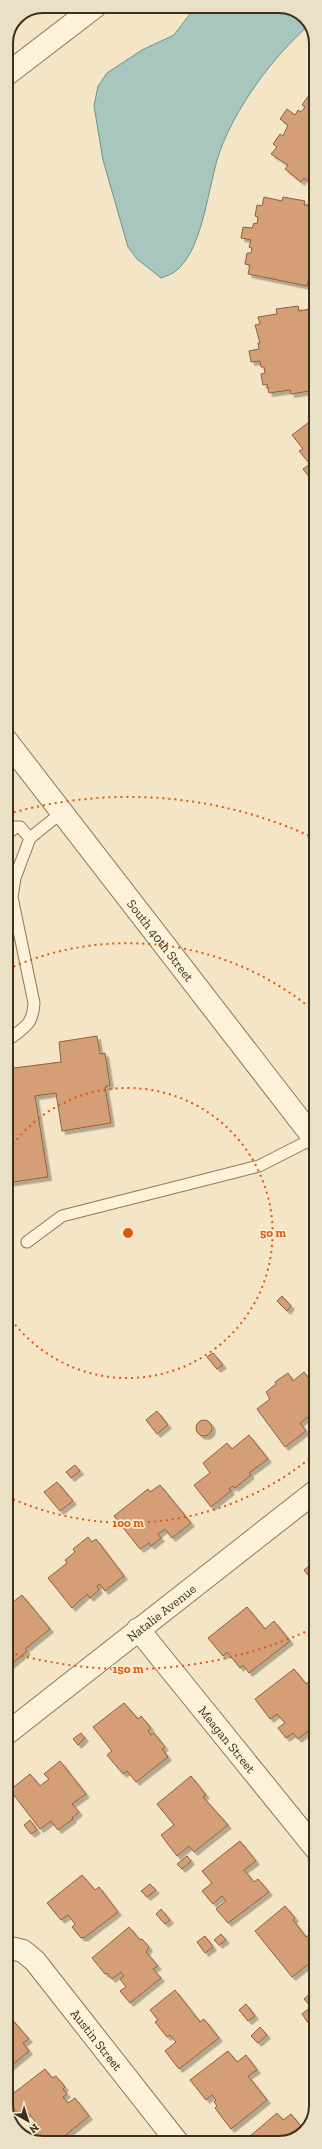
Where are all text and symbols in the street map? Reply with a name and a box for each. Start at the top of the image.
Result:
street label: South 40th Street [124,896,197,984]
centre of rings [121,1226,135,1240]
text: 50 m [260,1226,286,1240]
text: 100 m [112,1516,144,1530]
street label: Natalie Avenue [123,1581,199,1644]
text: 150 m [113,1662,144,1676]
street label: Meagan Street [196,1703,259,1776]
street label: Austin Street [68,2006,126,2074]
north arrow [8,2101,48,2141]
text: N [26,2121,41,2136]

